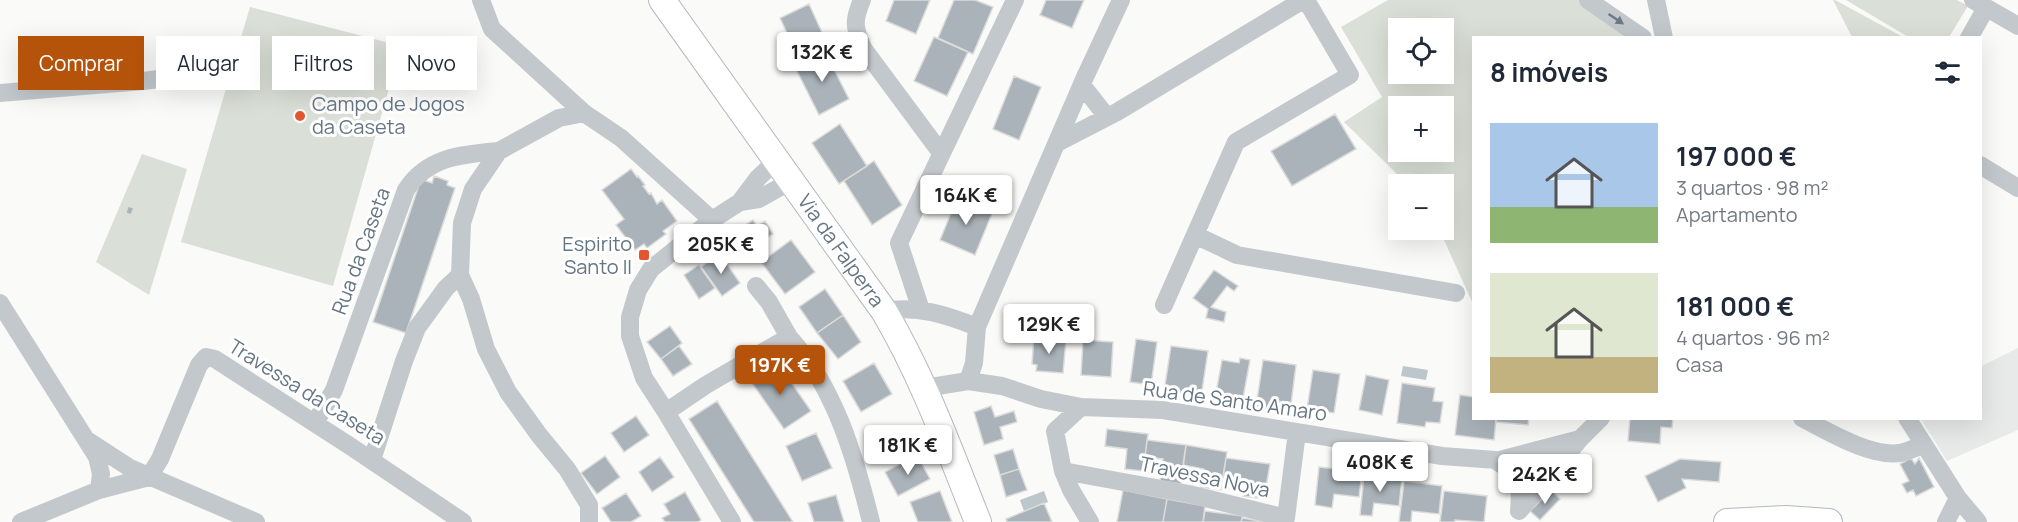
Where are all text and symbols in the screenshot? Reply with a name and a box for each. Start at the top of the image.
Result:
one-way arrow [1607,13,1624,24]
map controls [1388,18,1454,240]
button: locate [1388,18,1454,84]
pin: 132K € [773,32,871,83]
chip: Comprar [18,36,144,90]
chip: Alugar [156,36,260,90]
chip: Filtros [272,36,374,90]
chip: Novo [386,36,477,90]
text: 132K € [791,38,853,65]
text: 8 imóveis [1490,54,1608,90]
icon: filters [1931,56,1964,89]
place label: Campo de Jogos da Caseta [312,90,465,140]
button: + [1388,96,1454,162]
marker: Campo de Jogos da Caseta [293,109,307,123]
text: 197 000 € [1676,138,1797,174]
icon: home [1538,147,1610,219]
button: − [1388,174,1454,240]
text: 3 quartos · 98 m² [1676,174,1828,201]
pin: 164K € [917,175,1015,226]
text: 164K € [934,181,998,208]
street label: Rua da Caseta [325,184,396,318]
street label: Via da Falperra [792,189,891,312]
text: Apartamento [1676,201,1798,228]
pin: 205K € [672,224,770,275]
place label: Espirito Santo II [562,230,632,280]
text: 205K € [688,230,754,257]
marker: Espirito Santo II [637,248,651,262]
text: 181 000 € [1676,288,1794,324]
icon: home [1538,297,1610,369]
pin: 129K € [1000,304,1098,355]
text: 129K € [1017,310,1081,337]
text: 4 quartos · 96 m² [1676,324,1830,351]
street label: Travessa da Caseta [224,333,391,451]
pin: 197K € [731,345,829,396]
text: 197K € [749,351,811,378]
text: Casa [1676,351,1723,378]
street label: Rua de Santo Amaro [1141,374,1329,427]
pin: 181K € [859,425,957,476]
text: 181K € [878,431,938,458]
pin: 408K € [1331,442,1429,493]
text: 408K € [1346,448,1414,475]
street label: Travessa Nova [1138,450,1272,503]
pin: 242K € [1496,454,1594,505]
text: 242K € [1512,460,1578,487]

